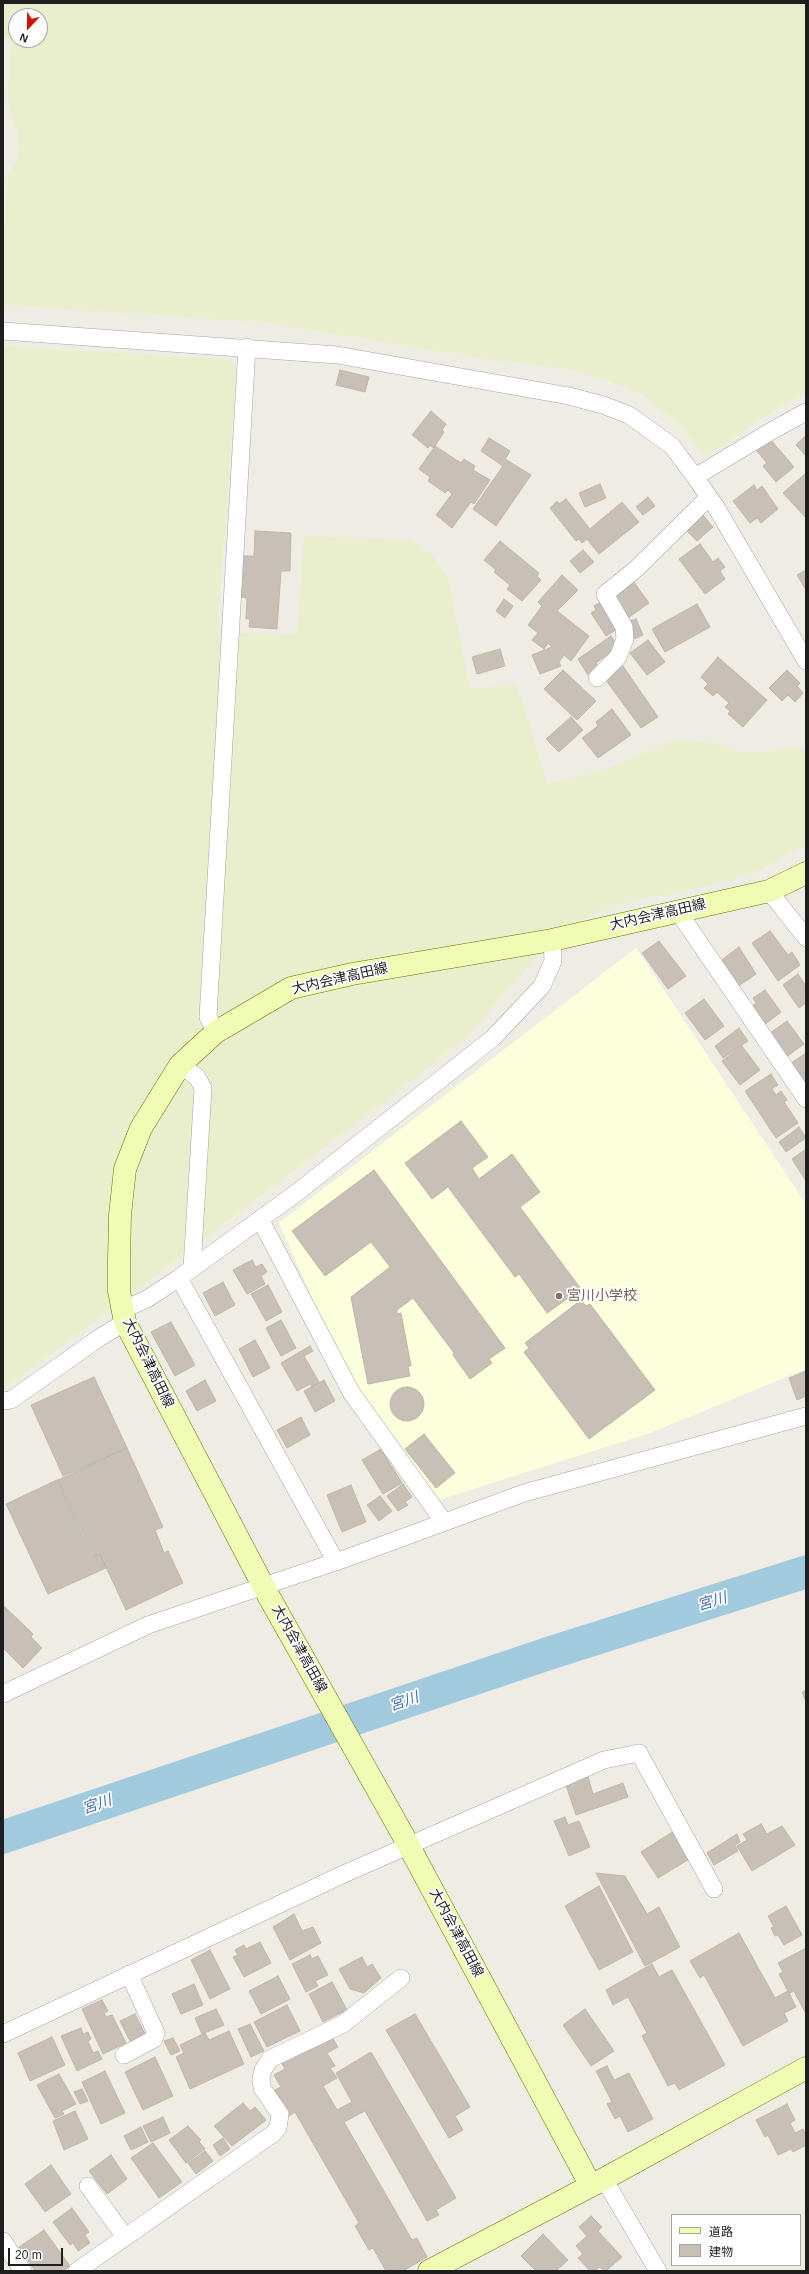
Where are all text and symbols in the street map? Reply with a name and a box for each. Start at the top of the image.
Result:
north arrow [8,8,48,48]
text: N [18,31,30,45]
street label: 大内会津高田線 [608,896,708,934]
street label: 大内会津高田線 [290,960,390,998]
place label: 宮川小学校 [567,1288,637,1304]
marker: 宮川小学校 [554,1291,564,1301]
street label: 大内会津高田線 [119,1315,177,1411]
water label: 宮川 [695,1589,729,1615]
street label: 大内会津高田線 [268,1602,330,1696]
water label: 宮川 [387,1689,421,1715]
water label: 宮川 [80,1792,114,1818]
street label: 大内会津高田線 [426,1886,486,1980]
legend [671,2214,801,2266]
text: 道路 [709,2225,733,2239]
scale bar [10,2240,65,2266]
text: 建物 [709,2245,733,2259]
text: 20 m [15,2248,42,2262]

